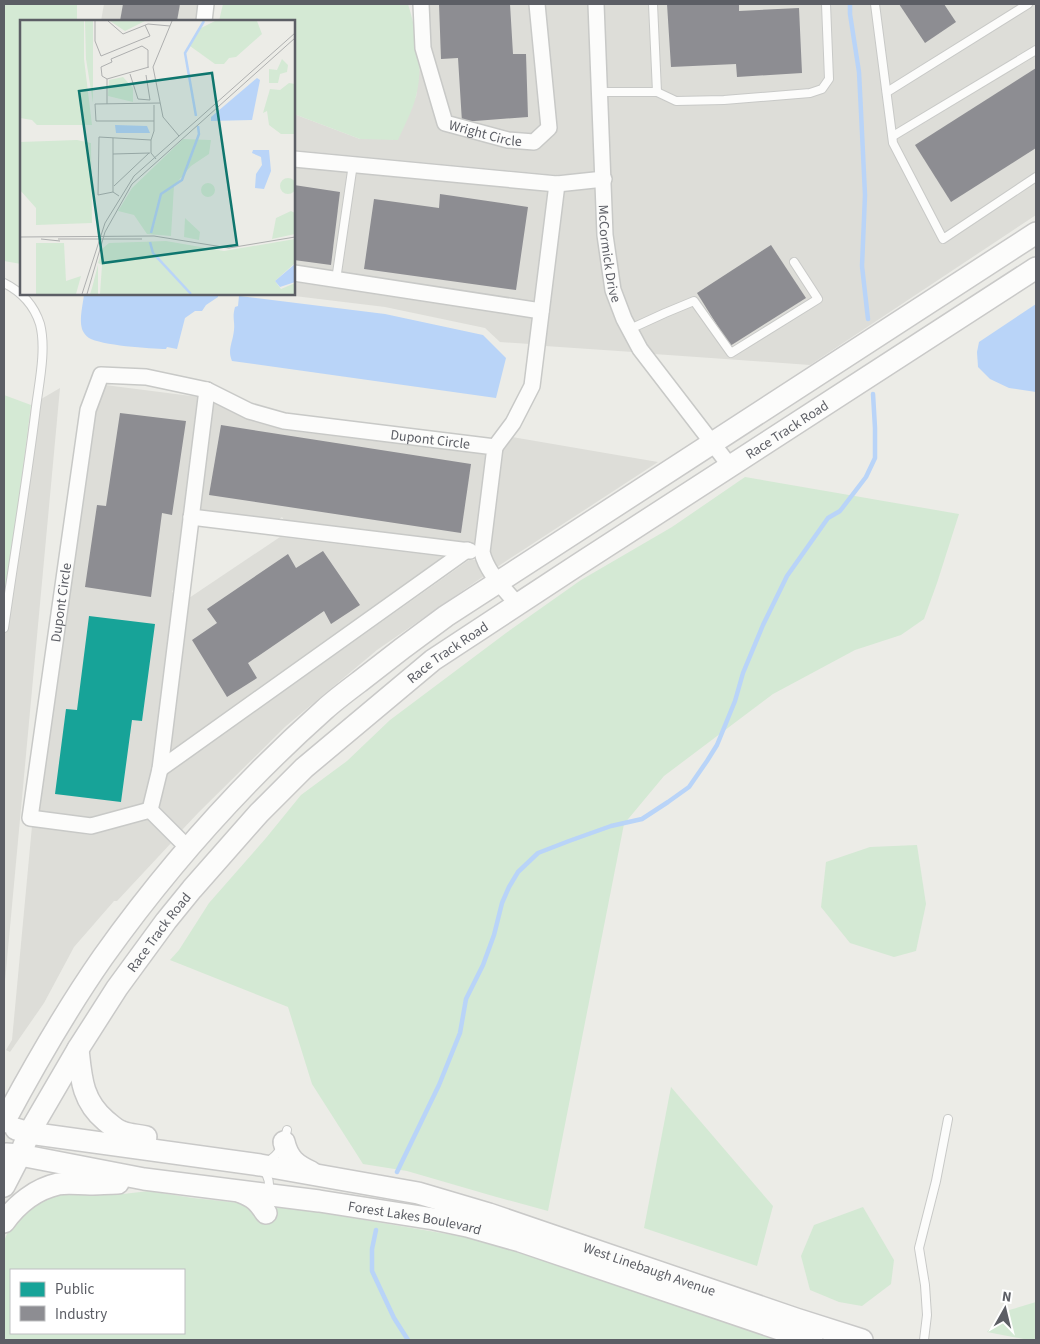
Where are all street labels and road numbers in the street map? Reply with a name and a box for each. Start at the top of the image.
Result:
street label: Wright Circle [446,115,523,152]
street label: McCormick Drive [593,204,626,306]
street label: Race Track Road [742,396,833,465]
street label: Dupont Circle [389,425,471,455]
street label: Dupont Circle [46,562,77,644]
street label: Race Track Road [403,617,493,689]
street label: Race Track Road [123,889,196,977]
street label: Forest Lakes Boulevard [347,1197,484,1241]
street label: West Linebaugh Avenue [580,1238,718,1302]

